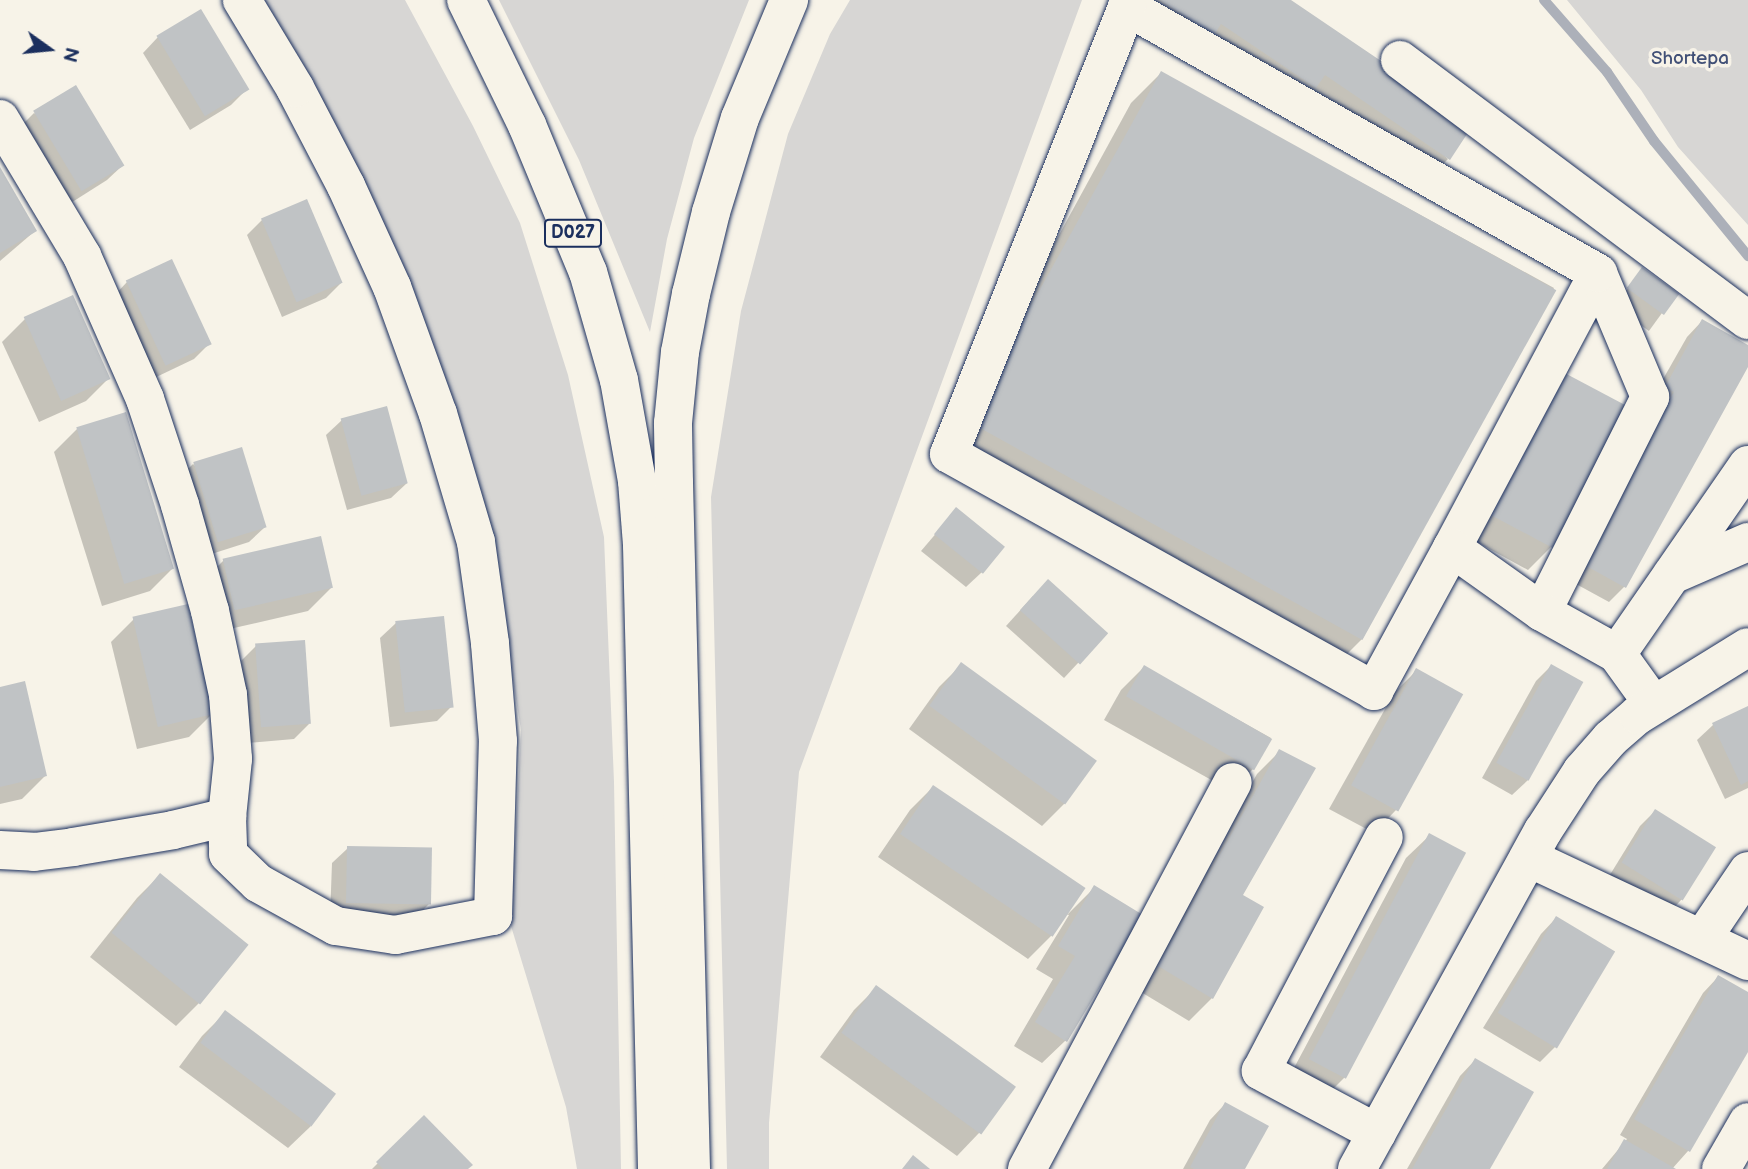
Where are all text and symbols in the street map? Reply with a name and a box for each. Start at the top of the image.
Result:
north arrow [14,14,84,84]
text: N [57,45,83,64]
park label: Shortepa [1651,48,1729,70]
road number: D027 [543,218,603,247]

